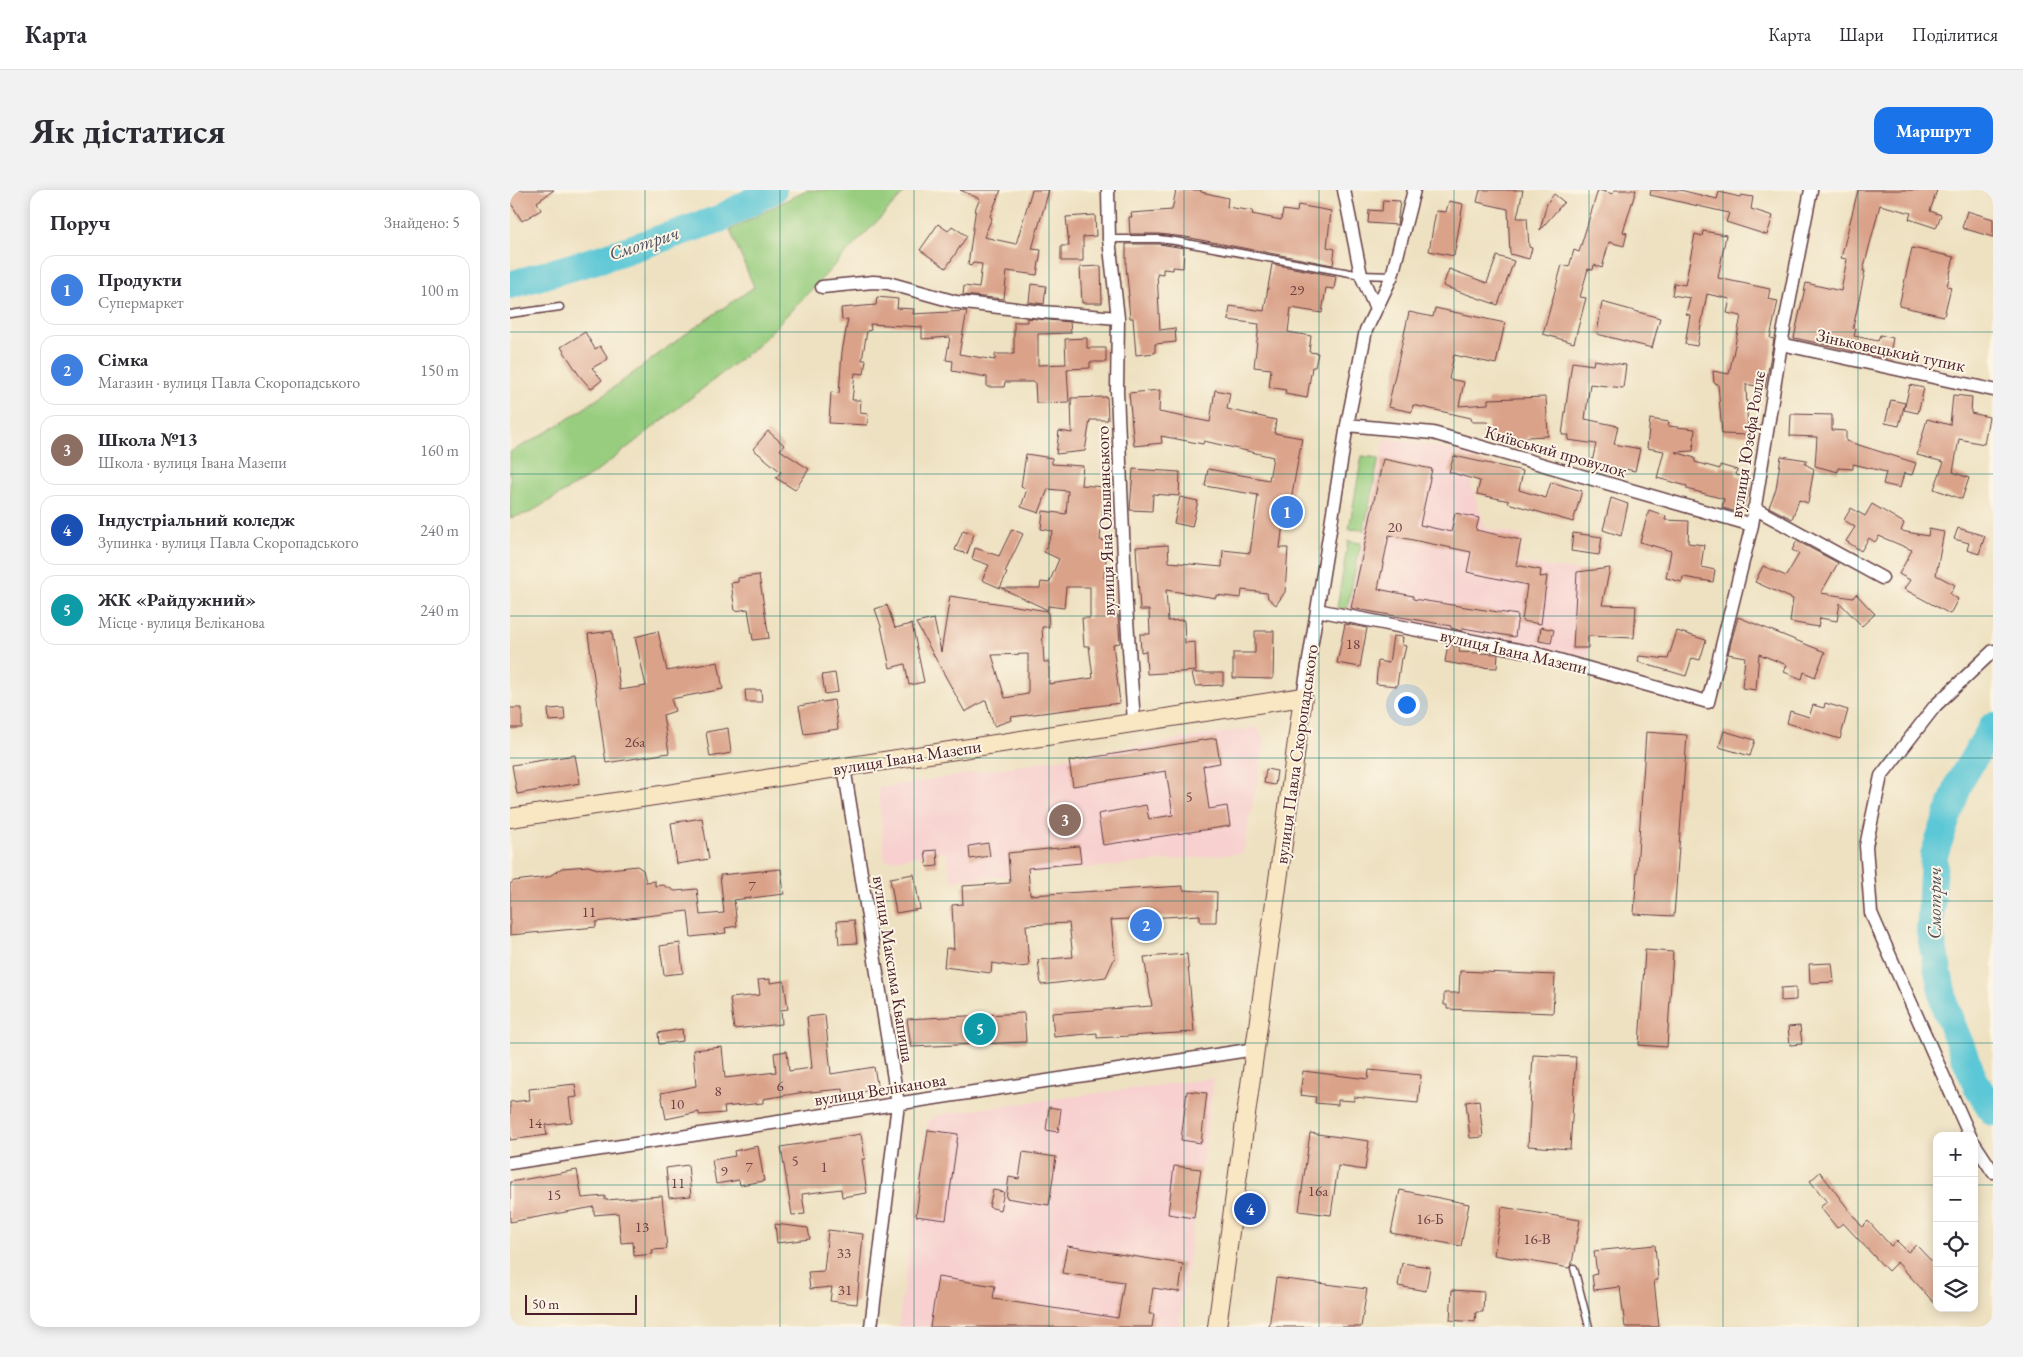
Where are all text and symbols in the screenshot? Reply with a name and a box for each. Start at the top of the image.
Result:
text: Карта [25,19,87,50]
text: Карта [1768,23,1811,46]
text: Шари [1839,23,1884,46]
text: Поділитися [1912,23,1998,46]
button: Маршрут [1874,107,1993,154]
text: Як дістатися [30,108,225,153]
text: Поруч [50,209,110,236]
text: Знайдено: 5 [384,212,460,233]
water label: Смотрич [606,220,682,266]
text: Продукти [98,267,182,292]
text: 1 [63,280,71,301]
text: 100 m [420,280,459,301]
house number: 29 [1290,280,1304,299]
text: Супермаркет [98,292,184,313]
street label: Зіньковецький тупик [1814,323,1968,377]
text: Сімка [98,347,148,372]
text: 2 [63,360,71,381]
text: 150 m [420,360,459,381]
street label: вулиця Юзефа Роллє [1724,368,1770,520]
text: Магазин · вулиця Павла Скоропадського [98,372,360,393]
street label: Київський провулок [1482,420,1630,482]
street label: вулиця Яна Ольшанського [1090,425,1120,617]
text: Школа №13 [98,427,198,452]
text: 3 [63,440,71,461]
text: 160 m [420,440,459,461]
text: Школа · вулиця Івана Мазепи [98,452,287,473]
pin: 1 [1271,493,1303,531]
text: Індустріальний коледж [98,507,295,532]
house number: 20 [1388,517,1402,536]
text: 4 [63,520,71,541]
text: 240 m [420,520,459,541]
text: Зупинка · вулиця Павла Скоропадського [98,532,359,553]
text: ЖК «Райдужний» [98,587,256,612]
text: 5 [63,600,71,621]
text: 240 m [420,600,459,621]
text: Місце · вулиця Веліканова [98,612,265,633]
street label: вулиця Івана Мазепи [1438,623,1590,679]
house number: 18 [1346,634,1360,653]
street label: вулиця Павла Скоропадського [1269,642,1323,865]
your location [1394,692,1420,718]
house number: 26а [625,732,645,751]
street label: вулиця Івана Мазепи [831,734,983,780]
house number: 5 [1185,787,1193,806]
pin: 3 [1049,801,1081,839]
water label: Смотрич [1922,867,1947,939]
street label: вулиця Максима Квапиша [868,874,920,1065]
house number: 7 [748,876,756,895]
house number: 11 [582,902,596,921]
pin: 2 [1130,906,1162,944]
pin: 5 [964,1010,996,1048]
street label: вулиця Веліканова [812,1067,948,1111]
house number: 6 [776,1076,784,1095]
house number: 8 [714,1081,722,1100]
house number: 10 [670,1094,684,1113]
house number: 14 [528,1113,543,1132]
map controls [1933,1132,1978,1312]
button: + [1933,1132,1978,1177]
house number: 5 [791,1151,799,1170]
house number: 7 [745,1157,753,1176]
house number: 1 [820,1157,828,1176]
house number: 9 [720,1161,728,1180]
house number: 11 [671,1173,685,1192]
button: − [1933,1177,1978,1222]
house number: 16а [1308,1181,1328,1200]
house number: 15 [547,1185,561,1204]
pin: 4 [1234,1190,1266,1228]
house number: 16-Б [1416,1209,1444,1228]
house number: 13 [635,1217,649,1236]
button: locate [1933,1222,1978,1267]
house number: 16-В [1523,1229,1551,1248]
house number: 33 [837,1243,851,1262]
button: layers [1933,1267,1978,1312]
house number: 31 [838,1280,852,1299]
scale bar [525,1292,638,1315]
text: 50 m [532,1295,559,1313]

